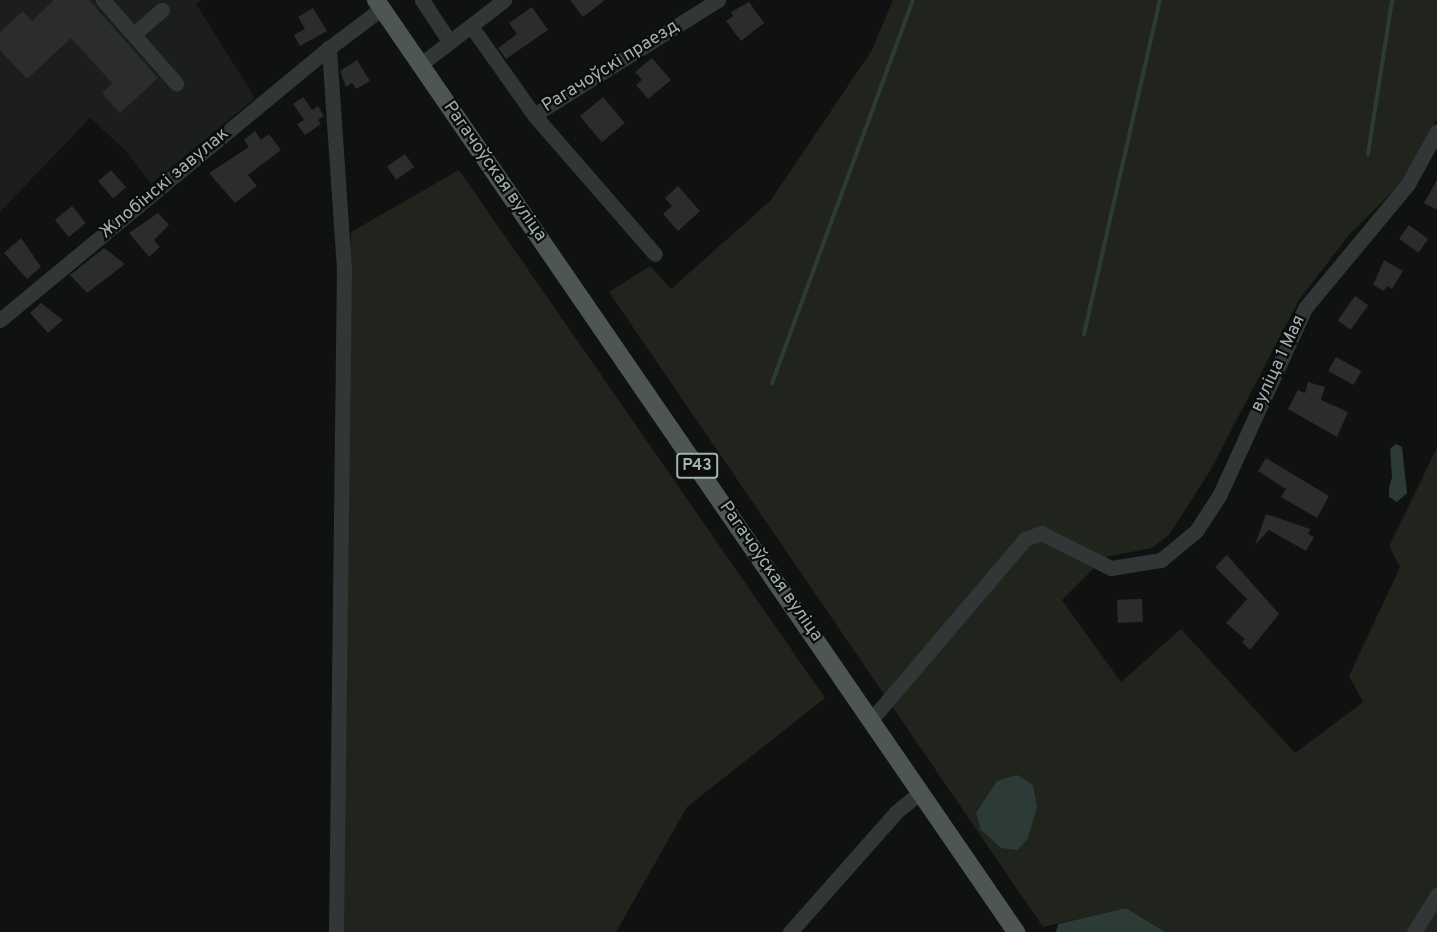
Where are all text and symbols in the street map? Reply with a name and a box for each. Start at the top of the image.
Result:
street label: Рагачоўскі праезд [539,16,683,118]
street label: Рагачоўская вуліца [438,98,550,246]
street label: Жлобінскі завулак [96,124,234,244]
street label: вуліца 1 Мая [1247,312,1311,416]
road number: Р43 [676,453,718,479]
street label: Рагачоўская вуліца [714,498,826,646]

